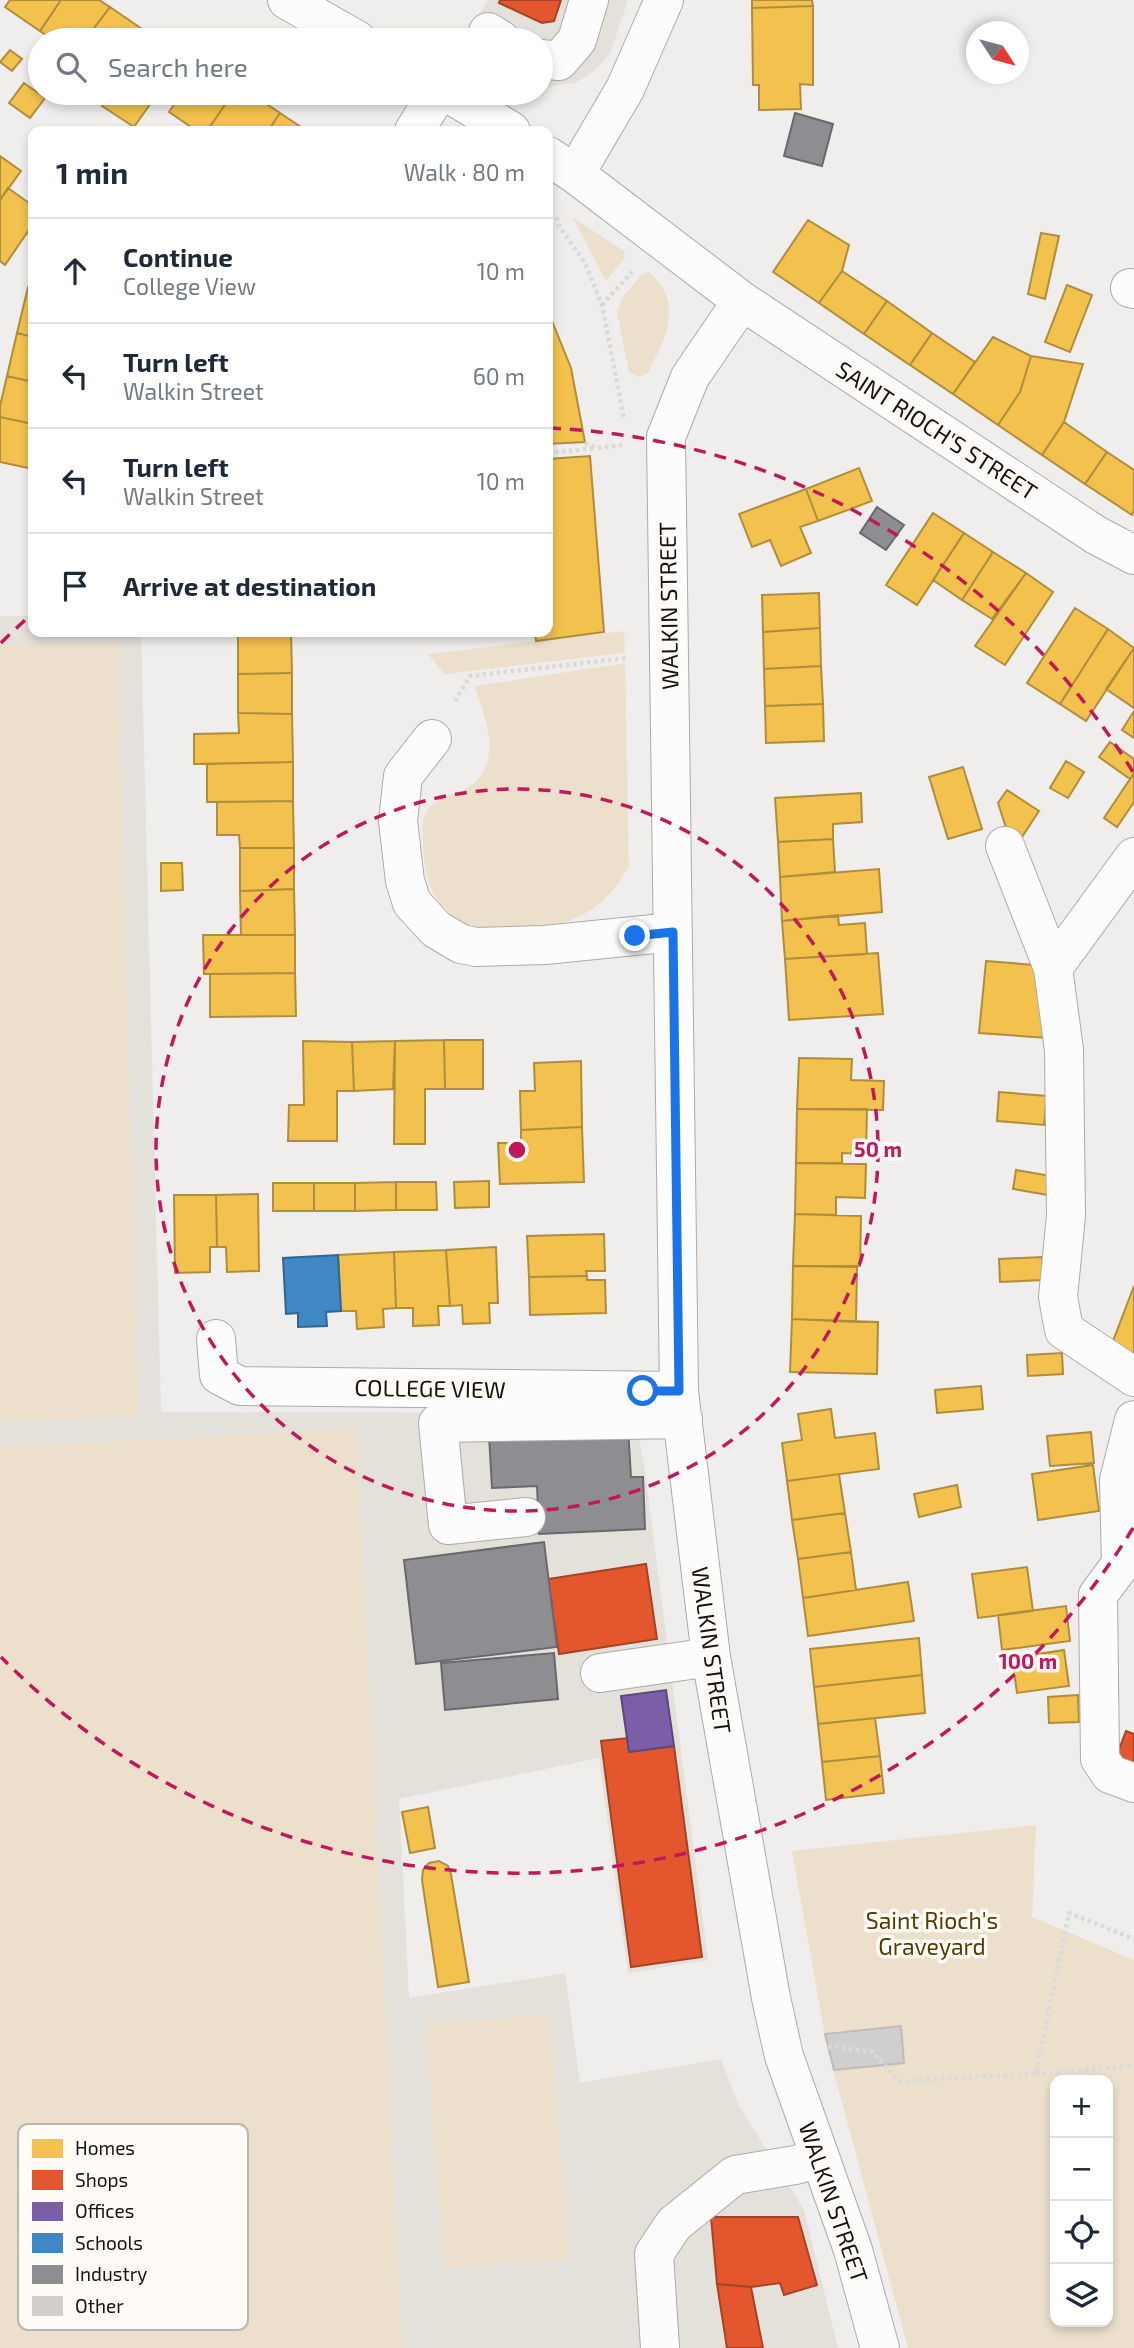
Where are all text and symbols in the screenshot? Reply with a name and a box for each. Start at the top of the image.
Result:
north arrow [966,21,1029,84]
search box [28,28,553,105]
icon: search [52,48,90,86]
text: Search here [108,51,248,82]
text: 1 min [56,154,128,190]
text: Walk · 80 m [404,158,525,186]
text: Continue [123,241,233,272]
icon: ahead [56,252,94,290]
text: 10 m [477,257,525,285]
text: College View [123,272,256,300]
text: Turn left [123,346,229,377]
street label: SAINT RIOCH'S STREET [831,355,1043,505]
icon: left [56,357,94,395]
text: 60 m [473,362,525,390]
text: Walkin Street [123,377,264,405]
text: Turn left [123,451,229,482]
icon: left [56,462,94,500]
text: 10 m [477,467,525,495]
text: Walkin Street [123,482,264,510]
street label: WALKIN STREET [653,522,683,690]
icon: arrive [56,567,94,605]
text: Arrive at destination [123,570,376,601]
route end [619,920,650,951]
text: 50 m [854,1136,902,1161]
centre of rings [505,1138,529,1162]
street label: COLLEGE VIEW [354,1373,506,1403]
route start [627,1375,658,1406]
street label: WALKIN STREET [686,1565,738,1735]
text: 100 m [999,1648,1057,1673]
park label: Saint Rioch's Graveyard [866,1906,998,1960]
map controls [1050,2075,1113,2327]
button: + [1050,2075,1113,2138]
street label: WALKIN STREET [793,2118,875,2286]
legend [18,2124,248,2330]
text: Homes [75,2136,135,2159]
button: − [1050,2138,1113,2201]
text: Shops [75,2168,128,2191]
text: Offices [75,2199,134,2222]
button: locate [1050,2201,1113,2264]
text: Schools [75,2231,143,2254]
text: Industry [75,2262,147,2285]
button: layers [1050,2264,1113,2327]
text: Other [75,2294,124,2317]

